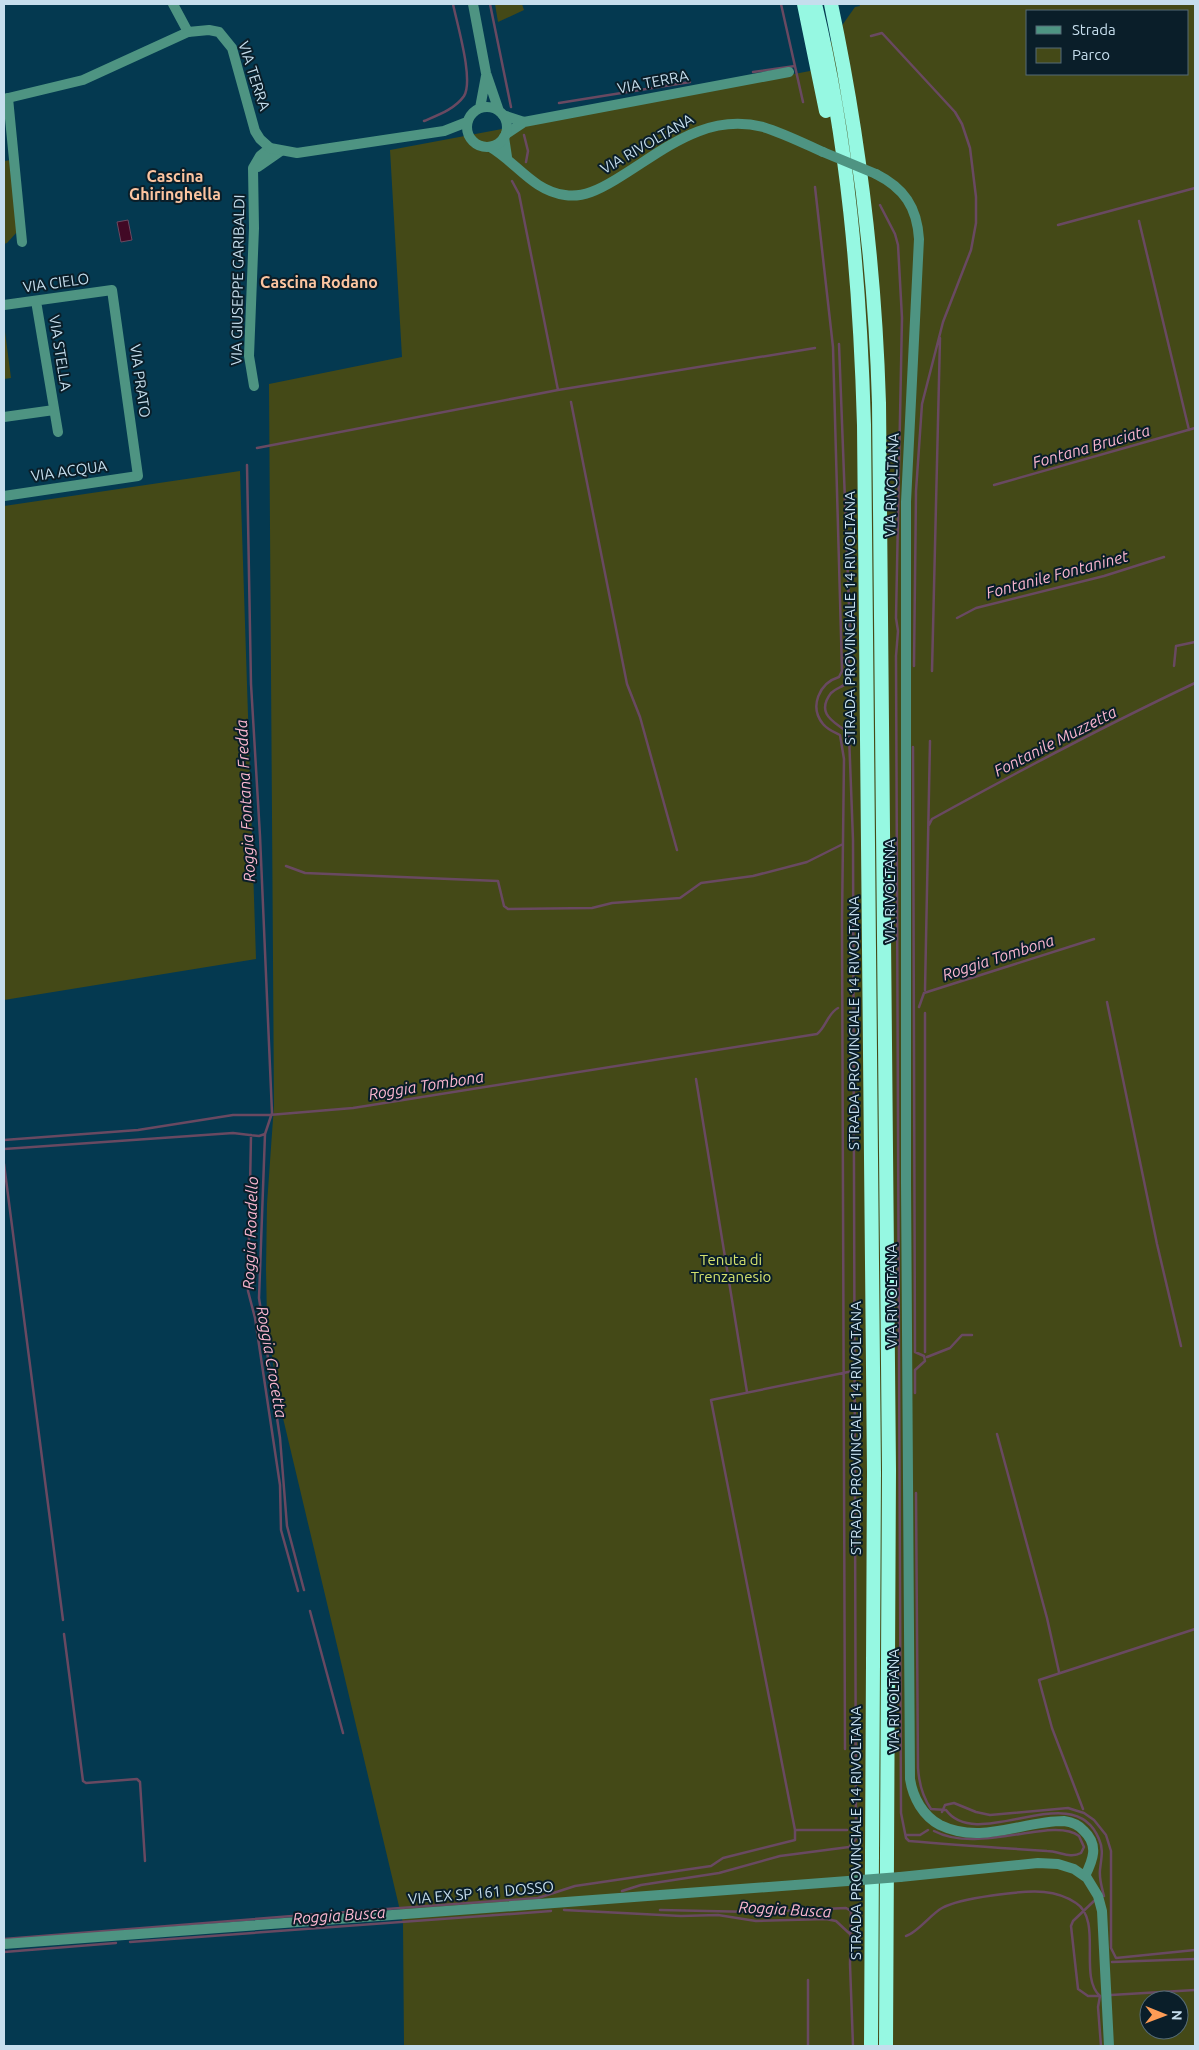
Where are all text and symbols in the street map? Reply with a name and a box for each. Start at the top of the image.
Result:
legend [1026,10,1189,75]
text: Strada [1072,21,1116,38]
street label: VIA TERRA [235,39,274,113]
text: Parco [1072,46,1110,63]
street label: VIA TERRA [616,66,690,97]
street label: VIA RIVOLTANA [597,110,697,177]
district label: Cascina Ghiringhella [129,167,221,203]
street label: VIA GIUSEPPE GARIBALDI [228,194,247,366]
street label: VIA CIELO [22,269,90,296]
district label: Cascina Rodano [260,273,378,291]
street label: VIA STELLA [46,314,75,392]
street label: VIA PRATO [127,343,154,419]
water label: Fontana Bruciata [1030,421,1152,471]
street label: VIA RIVOLTANA [881,432,902,538]
street label: VIA ACQUA [30,457,108,484]
street label: STRADA PROVINCIALE 14 RIVOLTANA [841,491,858,745]
water label: Fontanile Fontaninet [984,546,1131,602]
water label: Fontanile Muzzetta [991,702,1120,780]
water label: Roggia Fontana Fredda [232,719,258,883]
street label: VIA RIVOLTANA [881,838,898,943]
street label: STRADA PROVINCIALE 14 RIVOLTANA [845,896,862,1150]
water label: Roggia Tombona [940,930,1057,984]
water label: Roggia Tombona [367,1067,485,1103]
water label: Roggia Roadello [239,1176,261,1290]
street label: VIA RIVOLTANA [883,1243,900,1348]
park label: Tenuta di Trenzanesio [691,1251,771,1285]
street label: STRADA PROVINCIALE 14 RIVOLTANA [847,1301,864,1555]
water label: Roggia Crocetta [253,1305,291,1420]
street label: VIA RIVOLTANA [885,1648,902,1753]
street label: STRADA PROVINCIALE 14 RIVOLTANA [847,1706,864,1960]
street label: VIA EX SP 161 DOSSO [407,1878,555,1907]
water label: Roggia Busca [738,1898,832,1920]
water label: Roggia Busca [292,1903,386,1927]
north arrow [1139,1990,1189,2040]
text: N [1169,2010,1185,2021]

